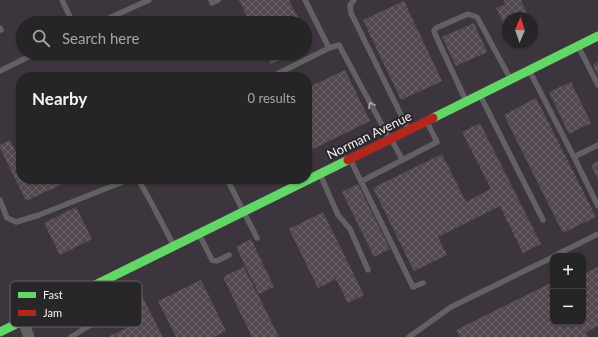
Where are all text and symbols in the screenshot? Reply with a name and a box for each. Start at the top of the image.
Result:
north arrow [502,12,538,48]
search box [16,16,312,60]
icon: search [30,27,52,49]
text: Search here [62,29,139,47]
text: Nearby [32,88,87,109]
text: 0 results [248,90,296,106]
one-way arrow [368,102,376,109]
street label: Norman Avenue [324,108,414,162]
map controls [550,253,586,325]
button: + [550,253,586,289]
legend [10,281,142,327]
text: Fast [43,288,63,301]
button: − [550,289,586,325]
text: Jam [43,306,62,319]

